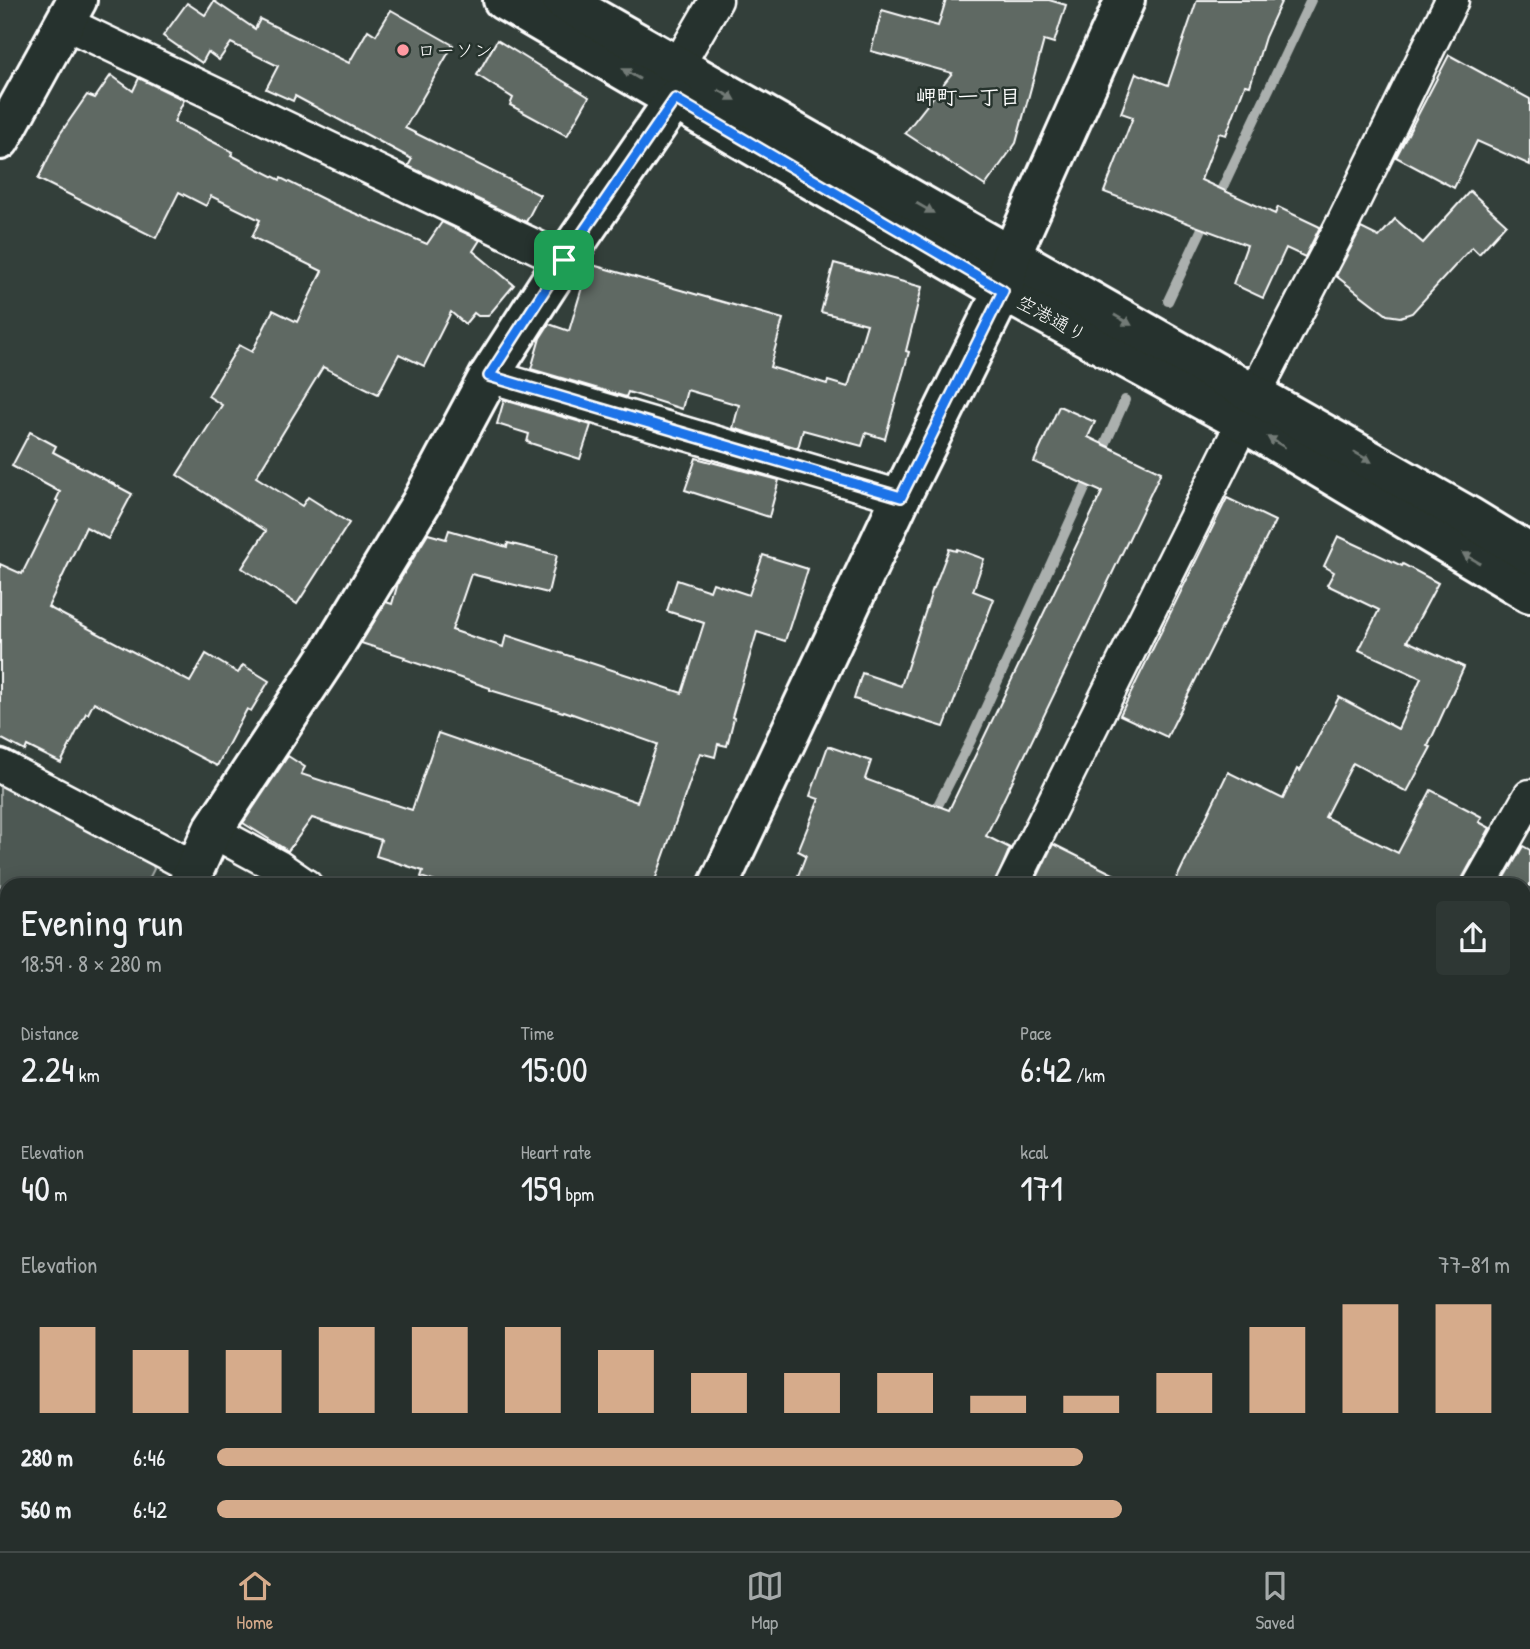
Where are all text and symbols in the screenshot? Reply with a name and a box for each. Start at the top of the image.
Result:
place label: ローソン [417,37,493,63]
marker: ローソン [395,42,411,58]
one-way arrow [622,68,641,80]
district label: 岬町一丁目 [916,82,1021,111]
one-way arrow [718,89,737,101]
one-way arrow [916,202,935,214]
pin [534,230,594,290]
icon: arrive [545,241,583,279]
street label: 空港通り [1012,288,1092,348]
one-way arrow [1113,314,1133,326]
one-way arrow [1266,435,1285,448]
one-way arrow [1354,451,1373,463]
one-way arrow [1462,552,1481,564]
text: Evening run [21,896,184,948]
button: share [1436,901,1510,975]
text: 18:59 · 8 × 280 m [21,948,162,979]
text: Distance [21,1020,79,1046]
text: Time [521,1020,554,1046]
text: Pace [1020,1020,1052,1046]
text: 2.24 [21,1046,74,1093]
text: 15:00 [521,1046,588,1093]
text: 6:42 [1020,1046,1072,1093]
text: km [74,1062,100,1088]
text: /km [1072,1062,1105,1088]
text: Elevation [21,1139,84,1165]
text: Heart rate [521,1139,592,1165]
text: kcal [1020,1139,1048,1165]
text: 40 [21,1165,50,1212]
text: 159 [521,1165,561,1212]
text: 171 [1020,1165,1063,1212]
text: m [50,1181,67,1207]
text: bpm [561,1181,594,1207]
text: Elevation [21,1249,97,1280]
text: 77–81 m [1438,1249,1510,1280]
text: 280 m [21,1442,73,1473]
text: 6:46 [133,1442,165,1473]
text: 560 m [21,1494,71,1525]
text: 6:42 [133,1494,167,1525]
tab: Home [236,1567,274,1635]
tab: Map [746,1567,784,1635]
tab: Saved [1255,1567,1294,1635]

